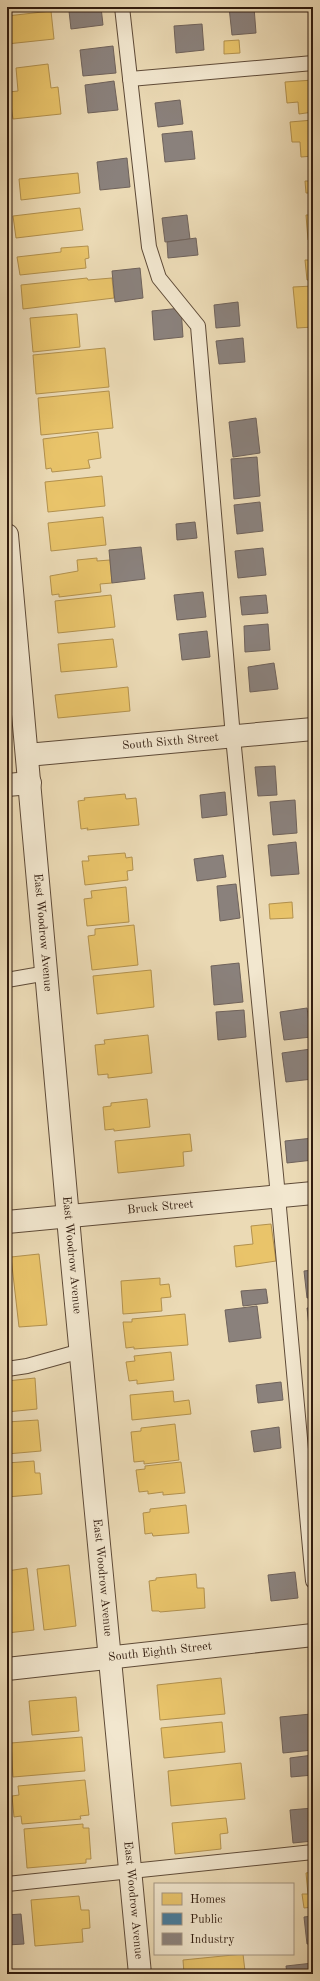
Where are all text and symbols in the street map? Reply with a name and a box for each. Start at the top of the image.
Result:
street label: South Sixth Street [122,732,219,752]
street label: East Woodrow Avenue [31,873,54,992]
street label: East Woodrow Avenue [60,1196,83,1315]
street label: Bruck Street [127,1198,194,1217]
street label: East Woodrow Avenue [91,1518,114,1638]
street label: South Eighth Street [107,1640,213,1664]
street label: East Woodrow Avenue [121,1841,145,1960]
legend [154,1883,294,1955]
text: Homes [190,1894,226,1906]
text: Public [190,1914,222,1926]
text: Industry [190,1934,235,1946]

